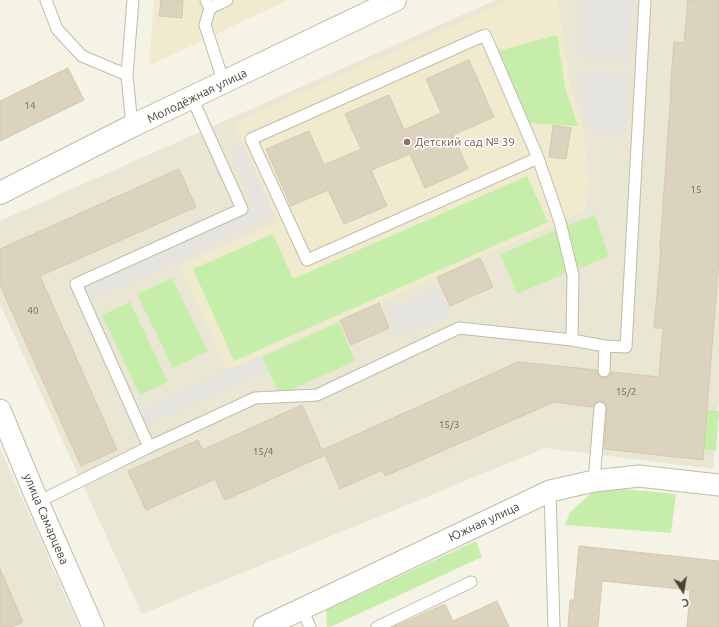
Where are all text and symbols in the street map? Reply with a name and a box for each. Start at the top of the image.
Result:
street label: Молодёжная улица [145,66,249,126]
house number: 14 [24,100,36,112]
place label: Детский сад № 39 [415,135,515,149]
marker: Детский сад № 39 [402,137,412,147]
house number: 15 [690,184,702,196]
house number: 40 [27,305,39,317]
house number: 15/2 [616,386,636,398]
house number: 15/3 [439,419,459,431]
house number: 15/4 [253,446,273,458]
street label: улица Самарцева [20,471,72,567]
street label: Южная улица [446,499,522,545]
north arrow [663,571,703,611]
text: С [681,596,690,609]

